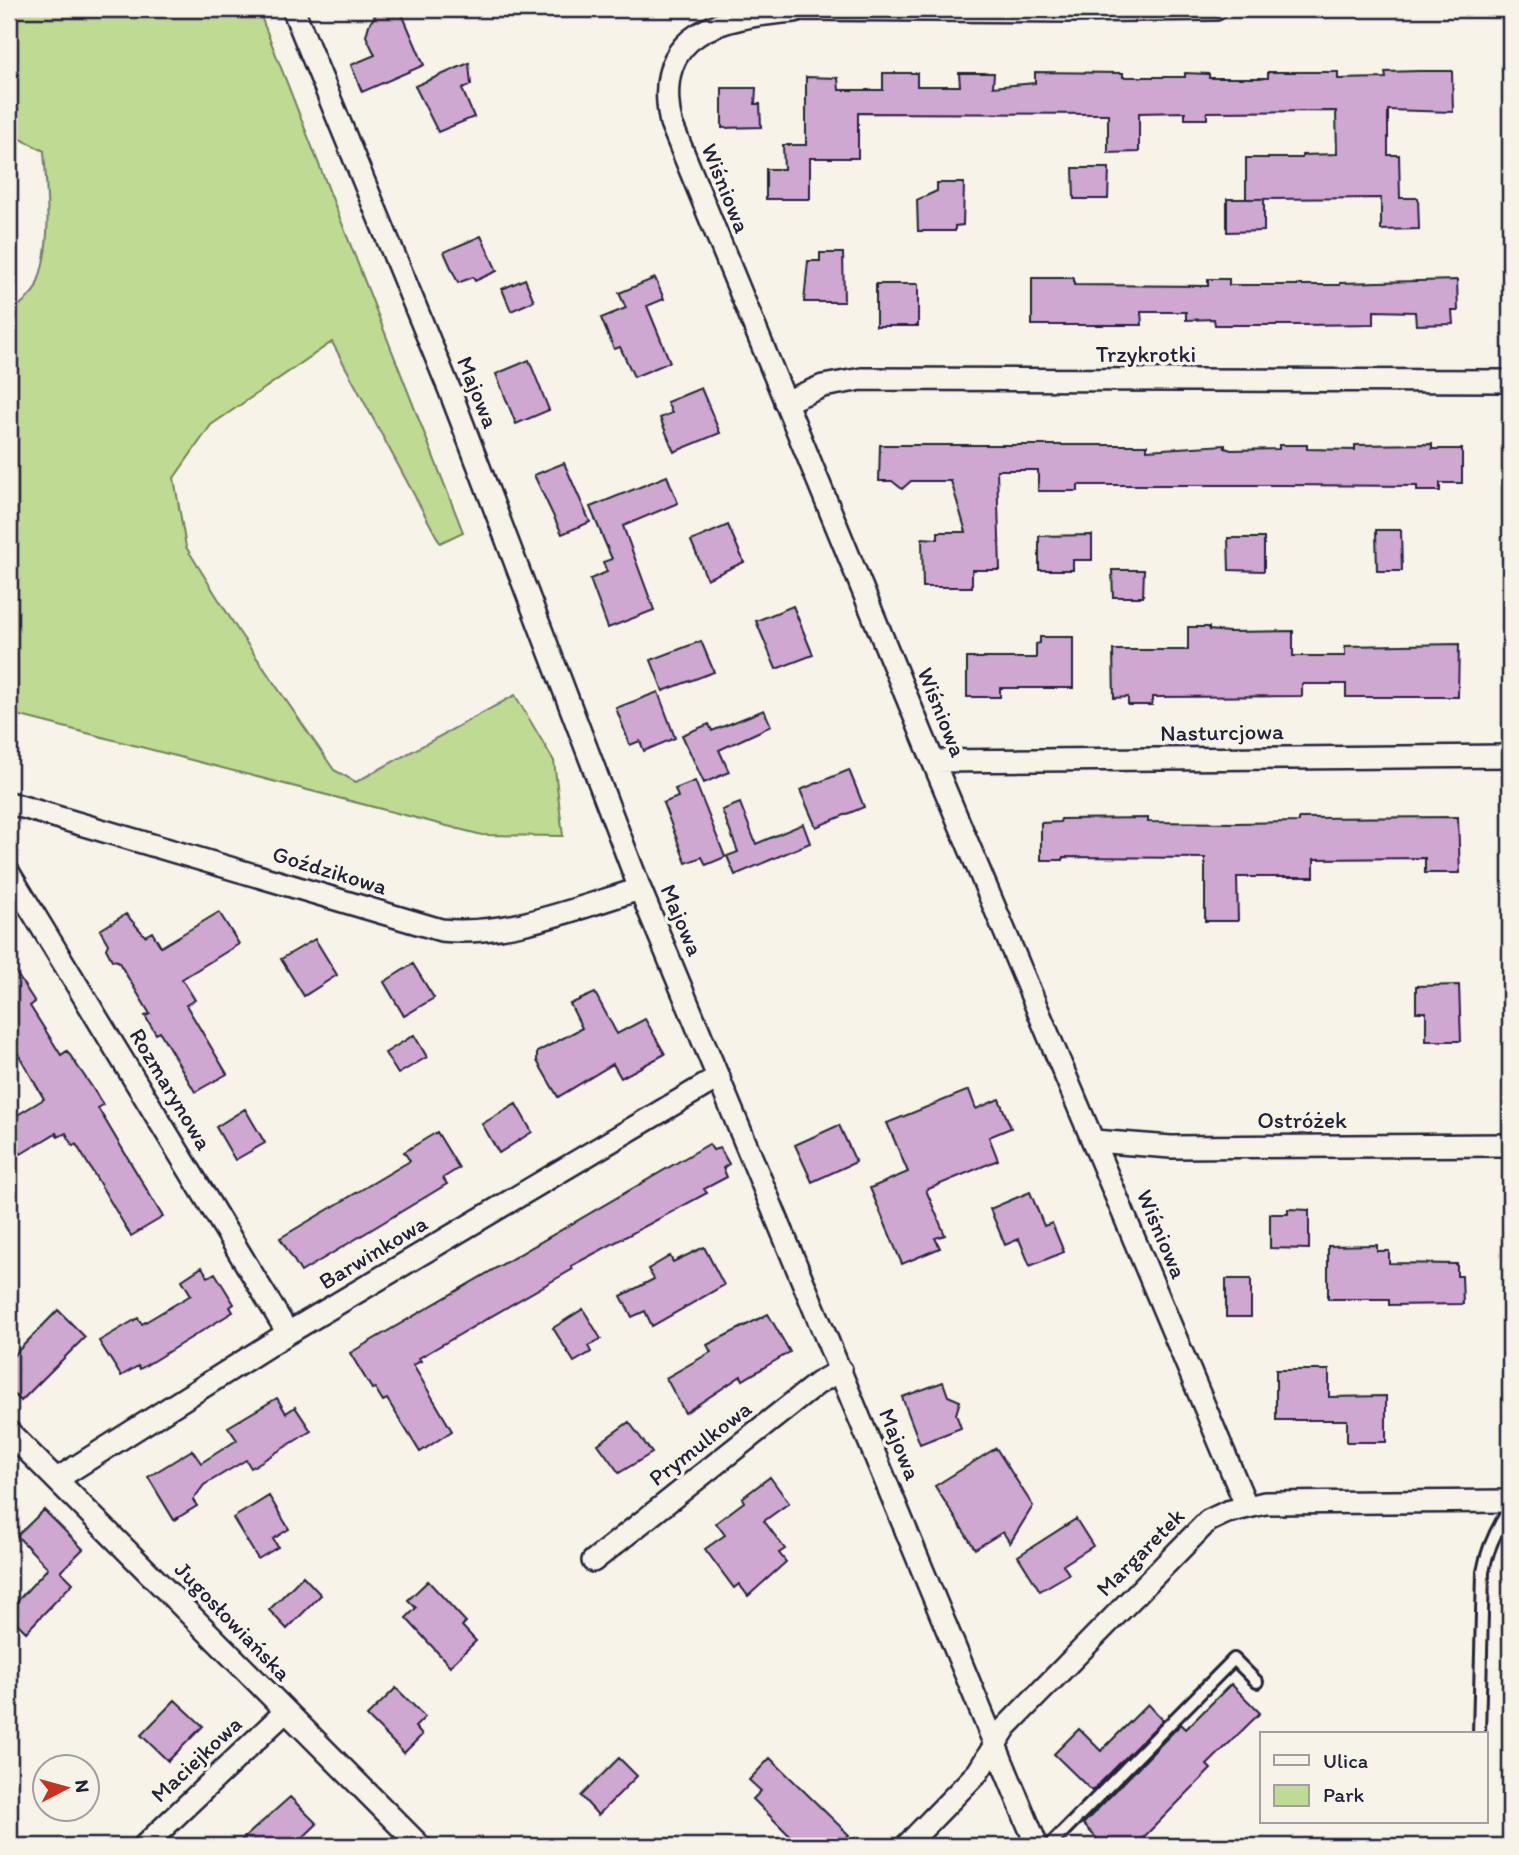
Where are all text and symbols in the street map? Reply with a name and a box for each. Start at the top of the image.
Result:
street label: Wiśniowa [695,139,757,237]
street label: Trzykrotki [1096,340,1196,368]
street label: Majowa [451,352,505,432]
street label: Wiśniowa [911,663,973,761]
street label: Nasturcjowa [1160,717,1284,747]
street label: Goździkowa [269,839,391,901]
street label: Majowa [654,880,710,960]
street label: Rozmarynowa [124,1023,218,1155]
street label: Ostróżek [1257,1106,1347,1134]
street label: Wiśniowa [1131,1185,1193,1283]
street label: Barwinkowa [314,1209,432,1295]
street label: Prymulkowa [643,1394,757,1492]
street label: Majowa [873,1404,927,1484]
street label: Margaretek [1090,1502,1190,1602]
street label: Jugosłowiańska [169,1555,297,1687]
street label: Maciejkowa [145,1710,247,1808]
legend [1260,1732,1488,1824]
text: Ulica [1323,1748,1368,1773]
north arrow [32,1754,102,1824]
text: N [70,1779,95,1794]
text: Park [1323,1782,1365,1807]

